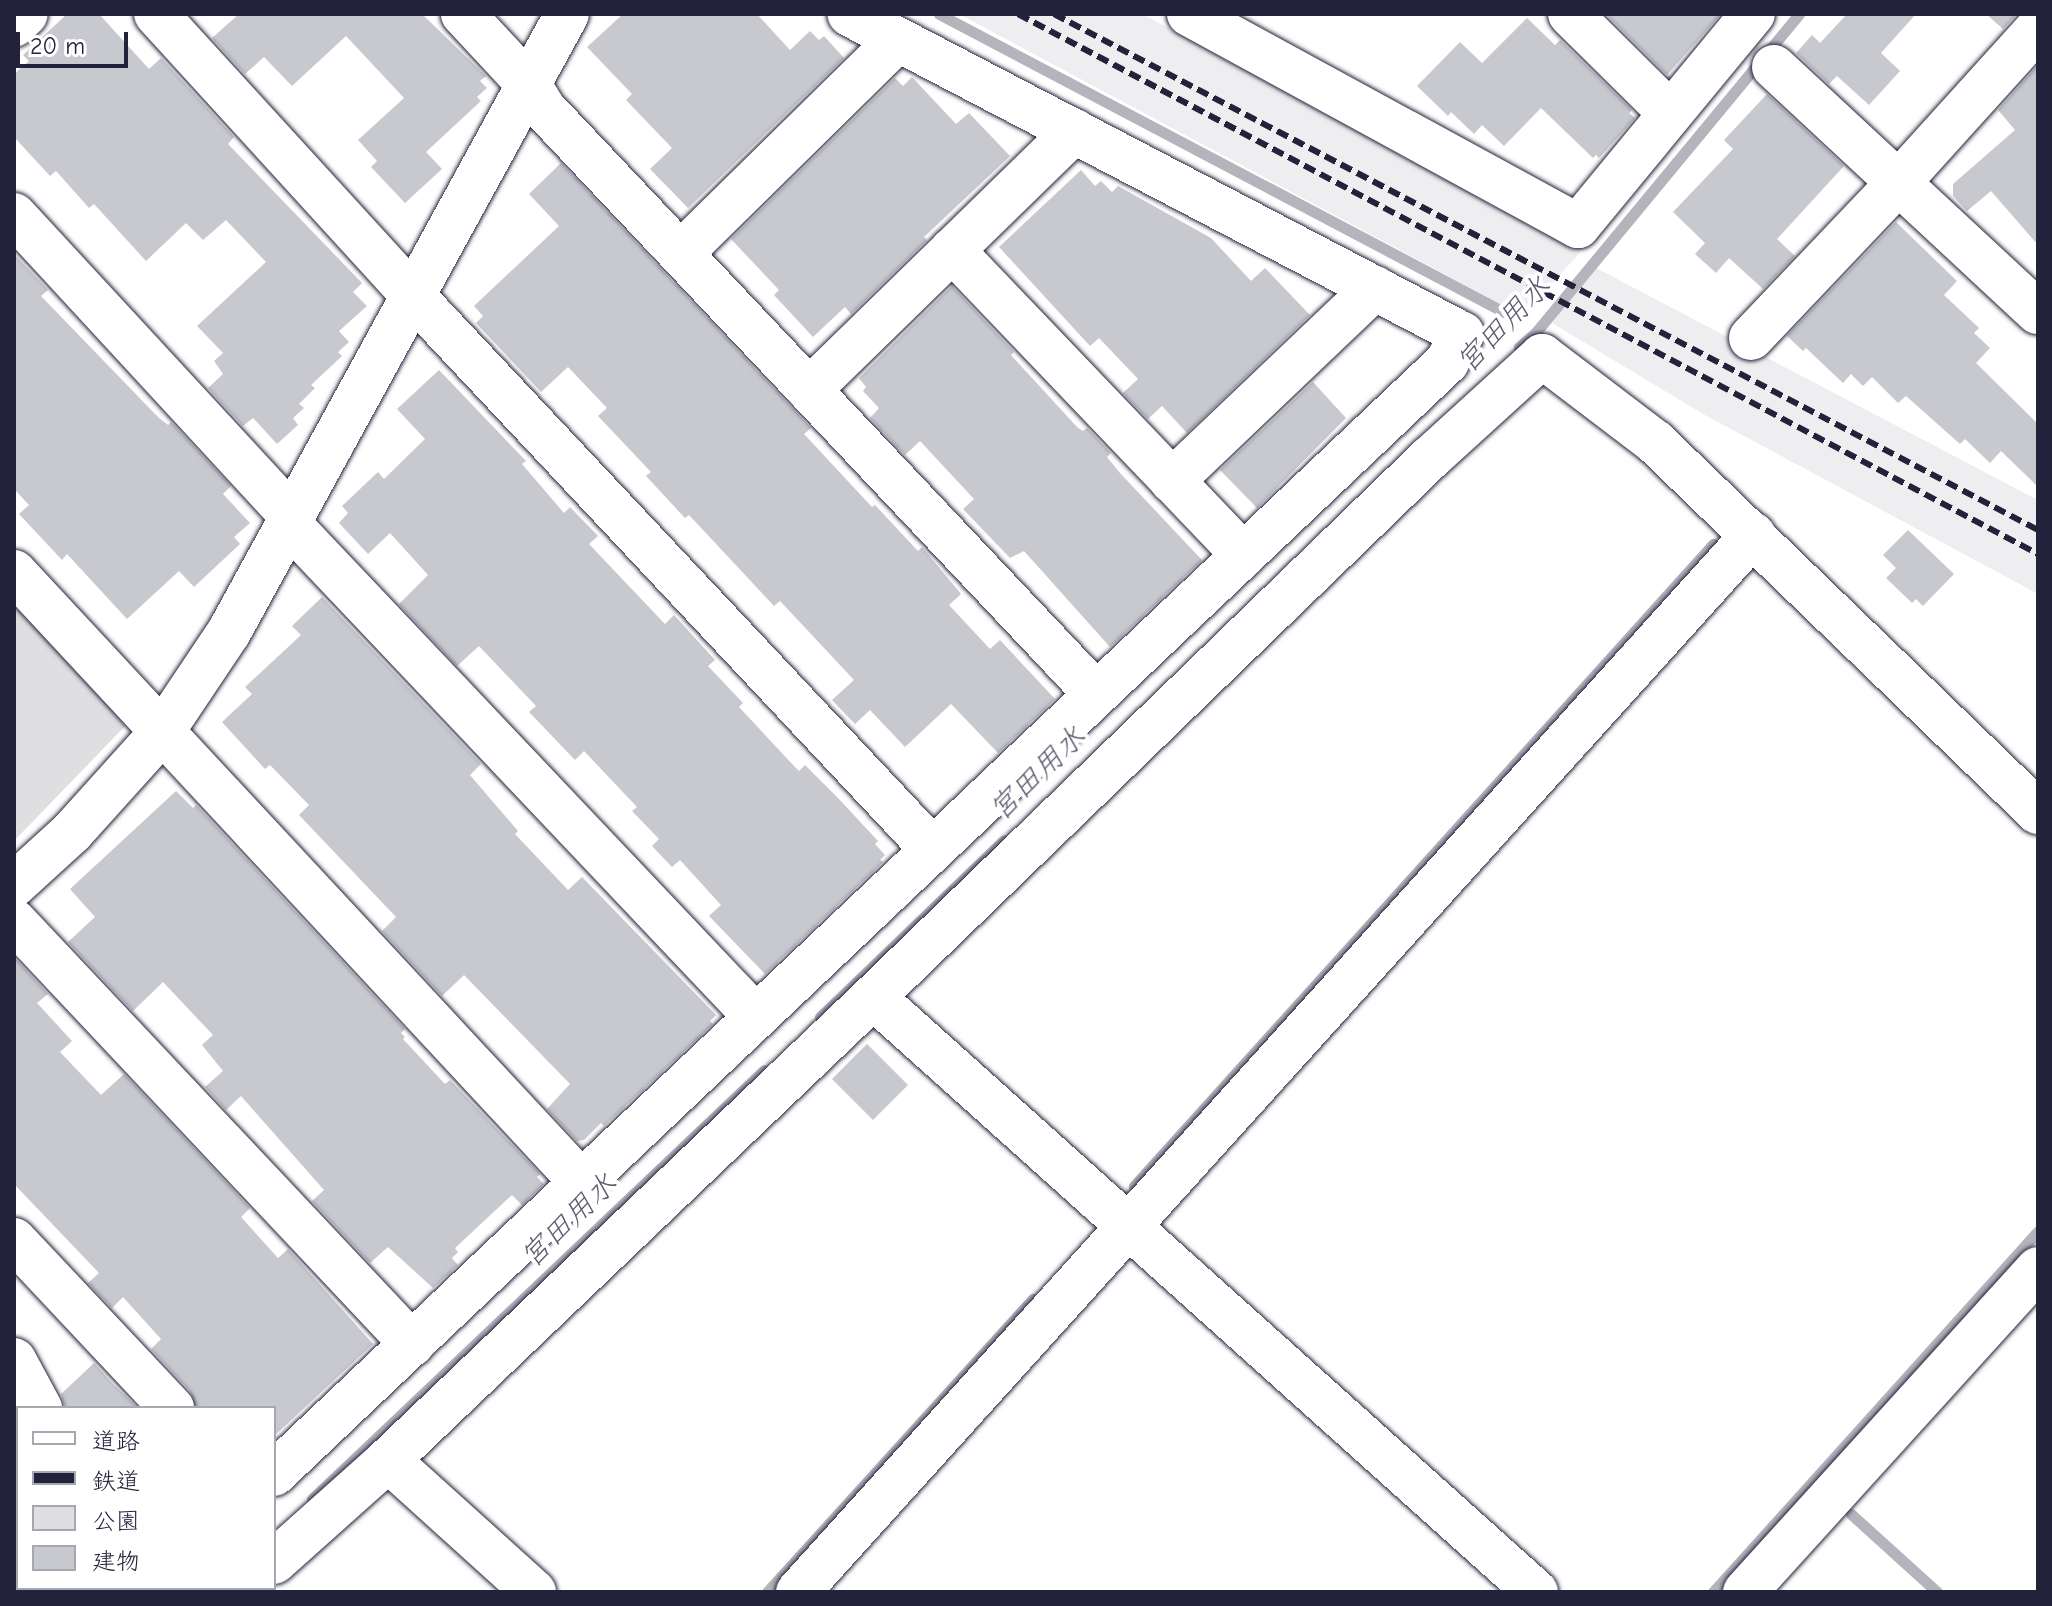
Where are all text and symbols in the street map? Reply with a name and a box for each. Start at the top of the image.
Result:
scale bar [20,16,132,66]
text: 20 m [30,32,85,60]
water label: 宮田用水 [1449,269,1559,381]
water label: 宮田用水 [982,719,1094,829]
water label: 宮田用水 [513,1166,625,1276]
legend [16,1406,276,1590]
text: 道路 [92,1427,140,1455]
text: 鉄道 [92,1467,140,1495]
text: 公園 [92,1507,140,1535]
text: 建物 [92,1547,140,1575]

